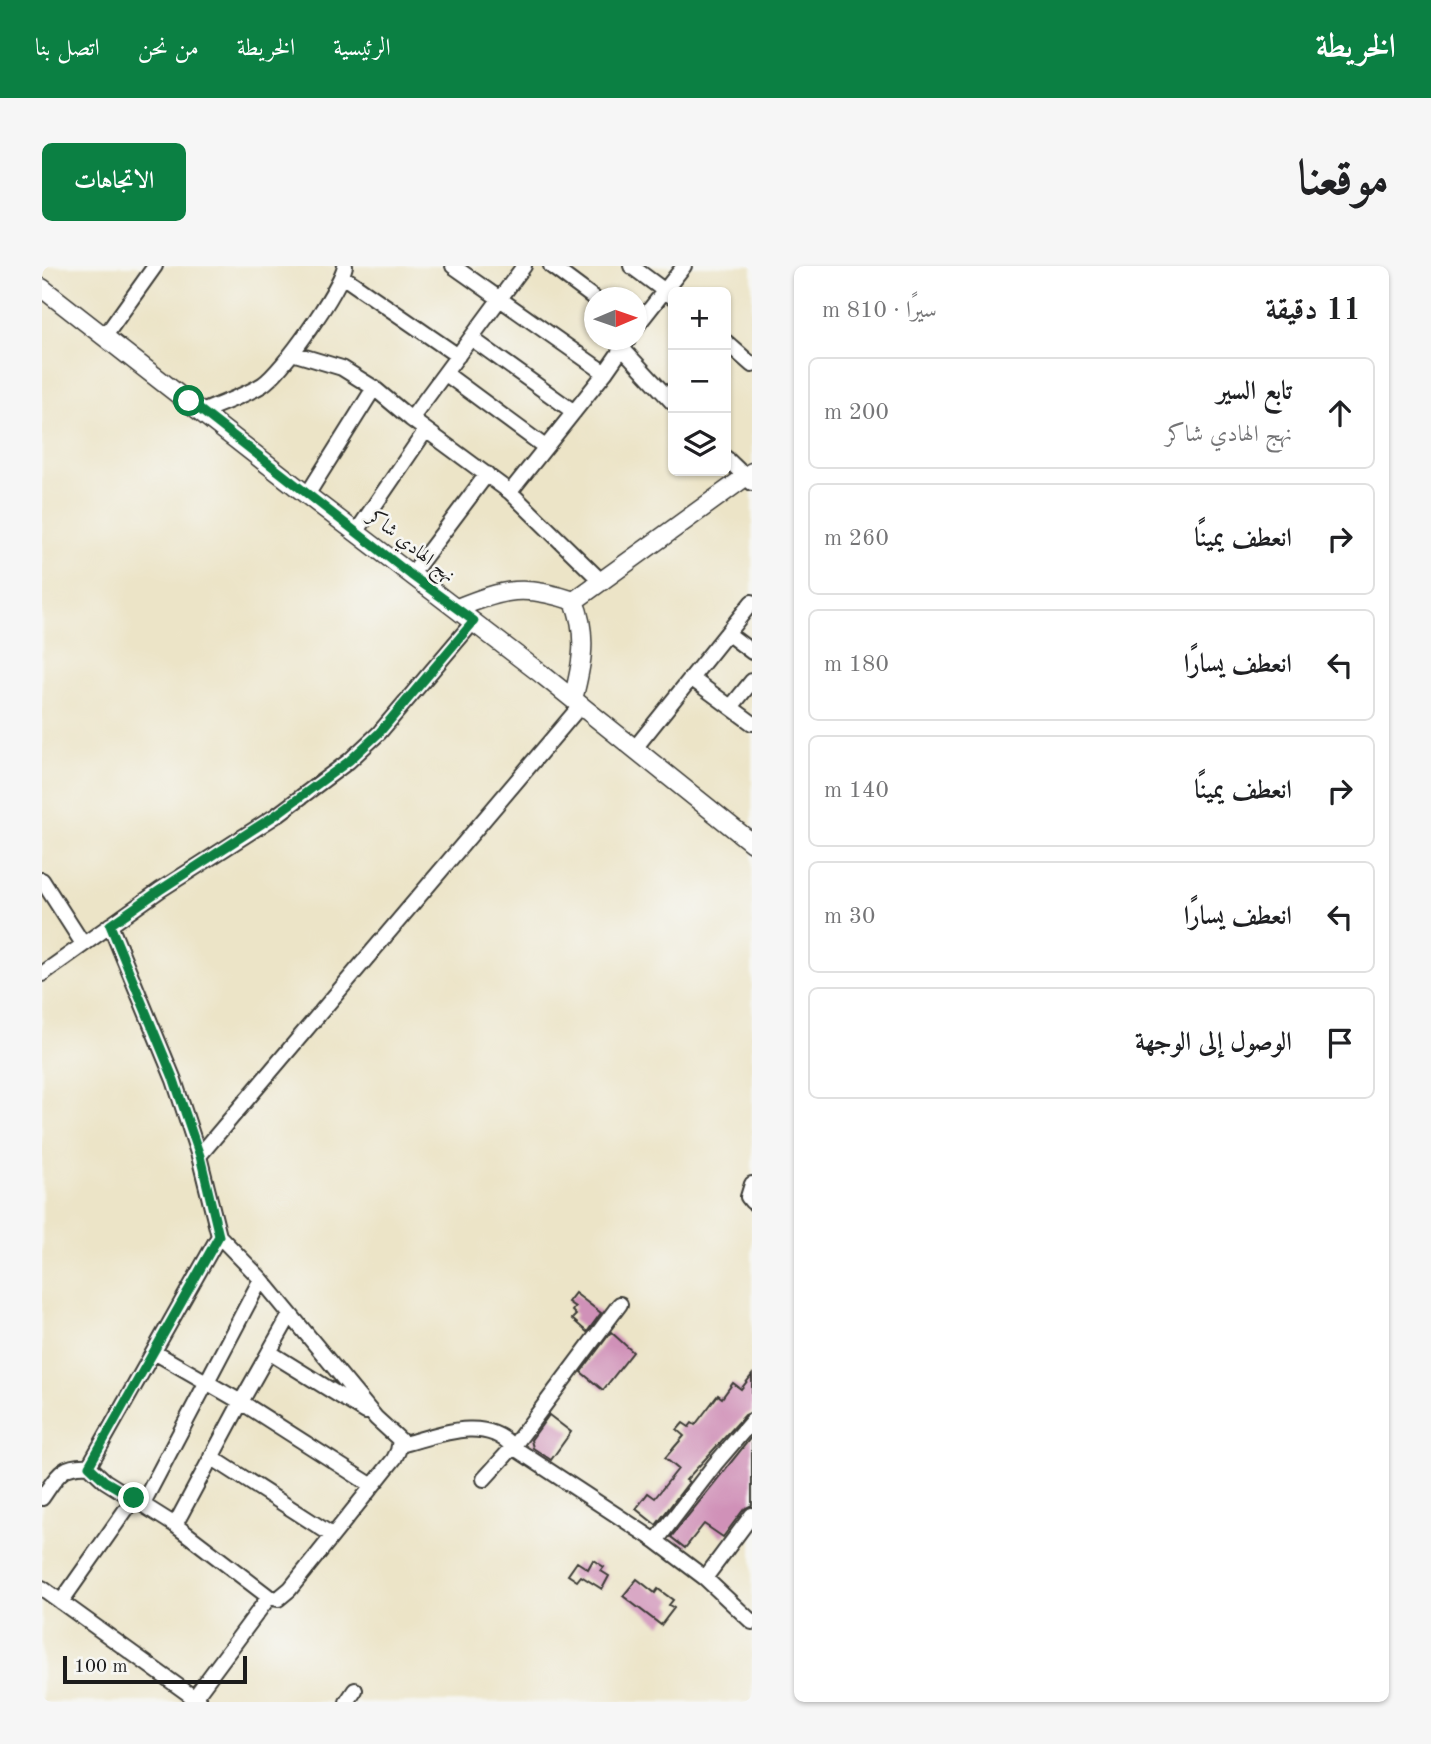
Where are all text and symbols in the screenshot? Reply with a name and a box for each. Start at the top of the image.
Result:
text: الخريطة [1316,32,1396,65]
text: اتصل بنا [35,37,100,61]
text: من نحن [138,37,199,61]
text: الخريطة [237,37,295,61]
text: الرئيسية [333,37,391,61]
button: الاتجاهات [42,143,186,221]
text: موقعنا [1297,157,1389,206]
north arrow [584,287,647,350]
map controls [668,287,731,476]
button: + [668,287,731,350]
text: 11 دقيقة [1265,296,1361,326]
text: سيرًا · 810 m [822,299,937,322]
button: − [668,350,731,413]
text: تابع السير [1217,379,1292,405]
route start [173,385,204,416]
icon: ahead [1321,394,1359,432]
text: 200 m [824,401,889,424]
button: layers [668,413,731,476]
text: نهج الهادي شاكر [1166,423,1292,446]
street label: نهج الهادي شاكر [359,505,459,591]
icon: right [1321,520,1359,558]
text: انعطف يمينًا [1194,526,1292,552]
text: 260 m [824,527,889,550]
icon: left [1321,646,1359,684]
text: انعطف يسارًا [1184,652,1292,678]
text: 180 m [824,653,889,676]
icon: right [1321,772,1359,810]
text: انعطف يمينًا [1194,778,1292,804]
text: 140 m [824,779,889,802]
icon: left [1321,898,1359,936]
text: انعطف يسارًا [1184,904,1292,930]
text: 30 m [824,905,875,928]
icon: arrive [1321,1024,1359,1062]
text: الوصول إلى الوجهة [1135,1030,1292,1056]
route end [118,1482,149,1513]
scale bar [63,1653,247,1685]
text: 100 m [74,1658,127,1677]

